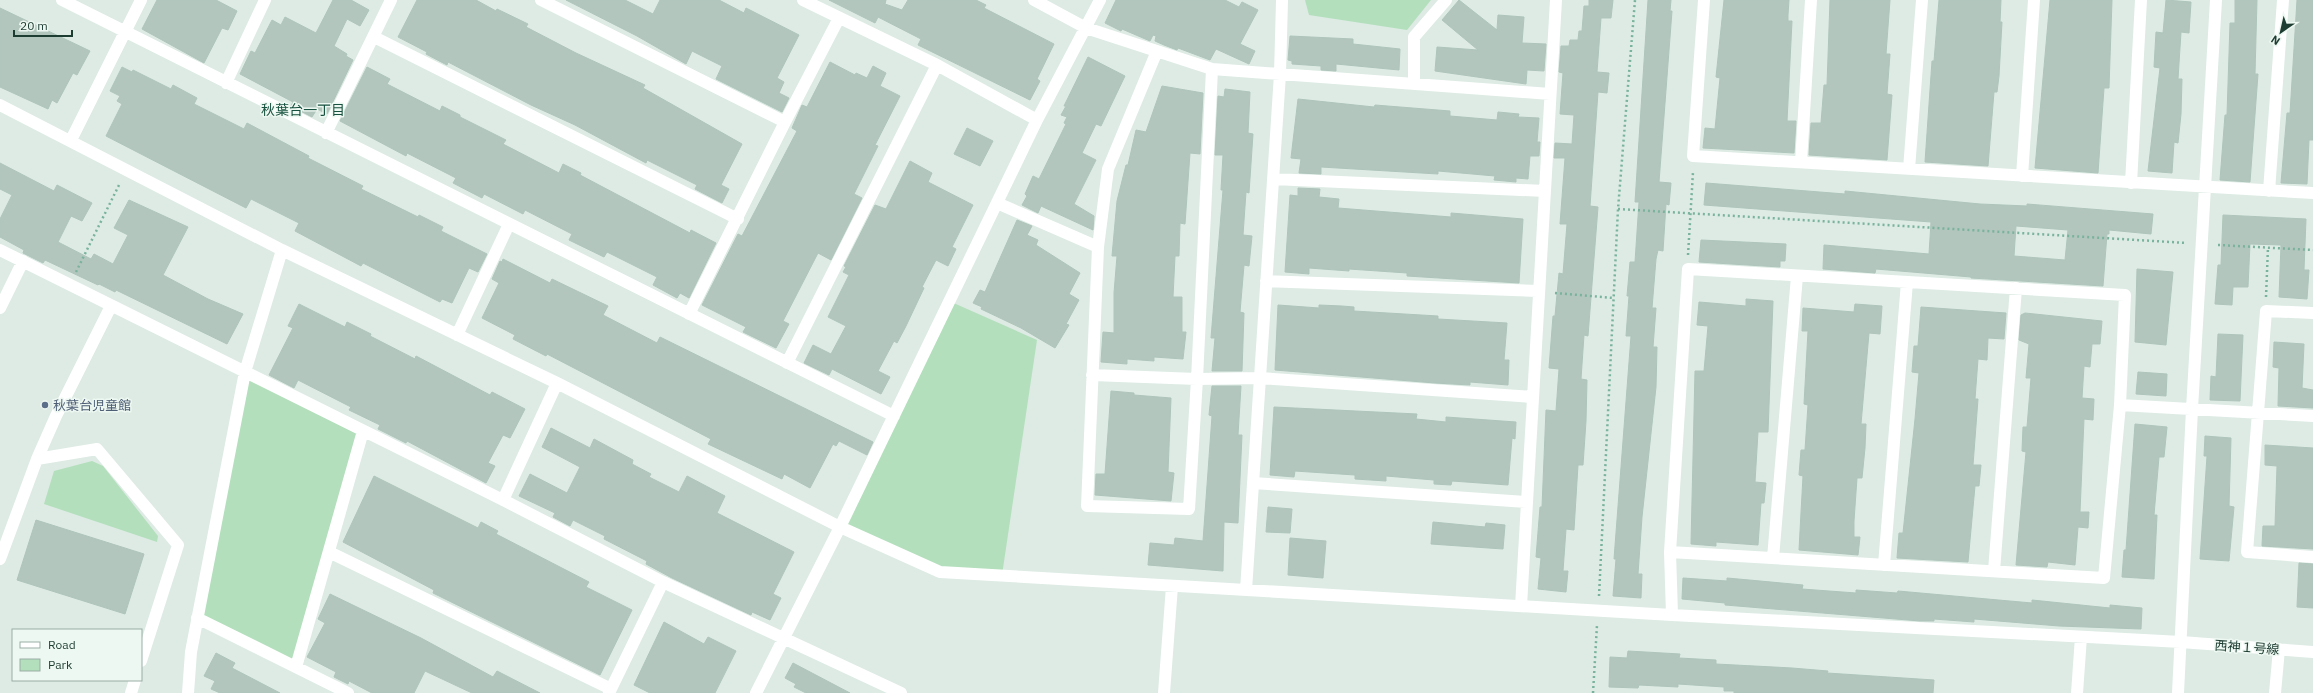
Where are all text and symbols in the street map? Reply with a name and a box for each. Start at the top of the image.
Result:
scale bar [14,12,72,38]
north arrow [2261,12,2301,52]
text: 20 m [20,18,48,33]
text: N [2268,32,2283,48]
district label: 秋葉台一丁目 [261,101,345,119]
place label: 秋葉台児童館 [53,397,131,414]
marker: 秋葉台児童館 [40,400,50,410]
legend [12,629,142,681]
text: Road [48,637,76,652]
street label: 西神１号線 [2214,637,2280,658]
text: Park [48,657,73,672]

